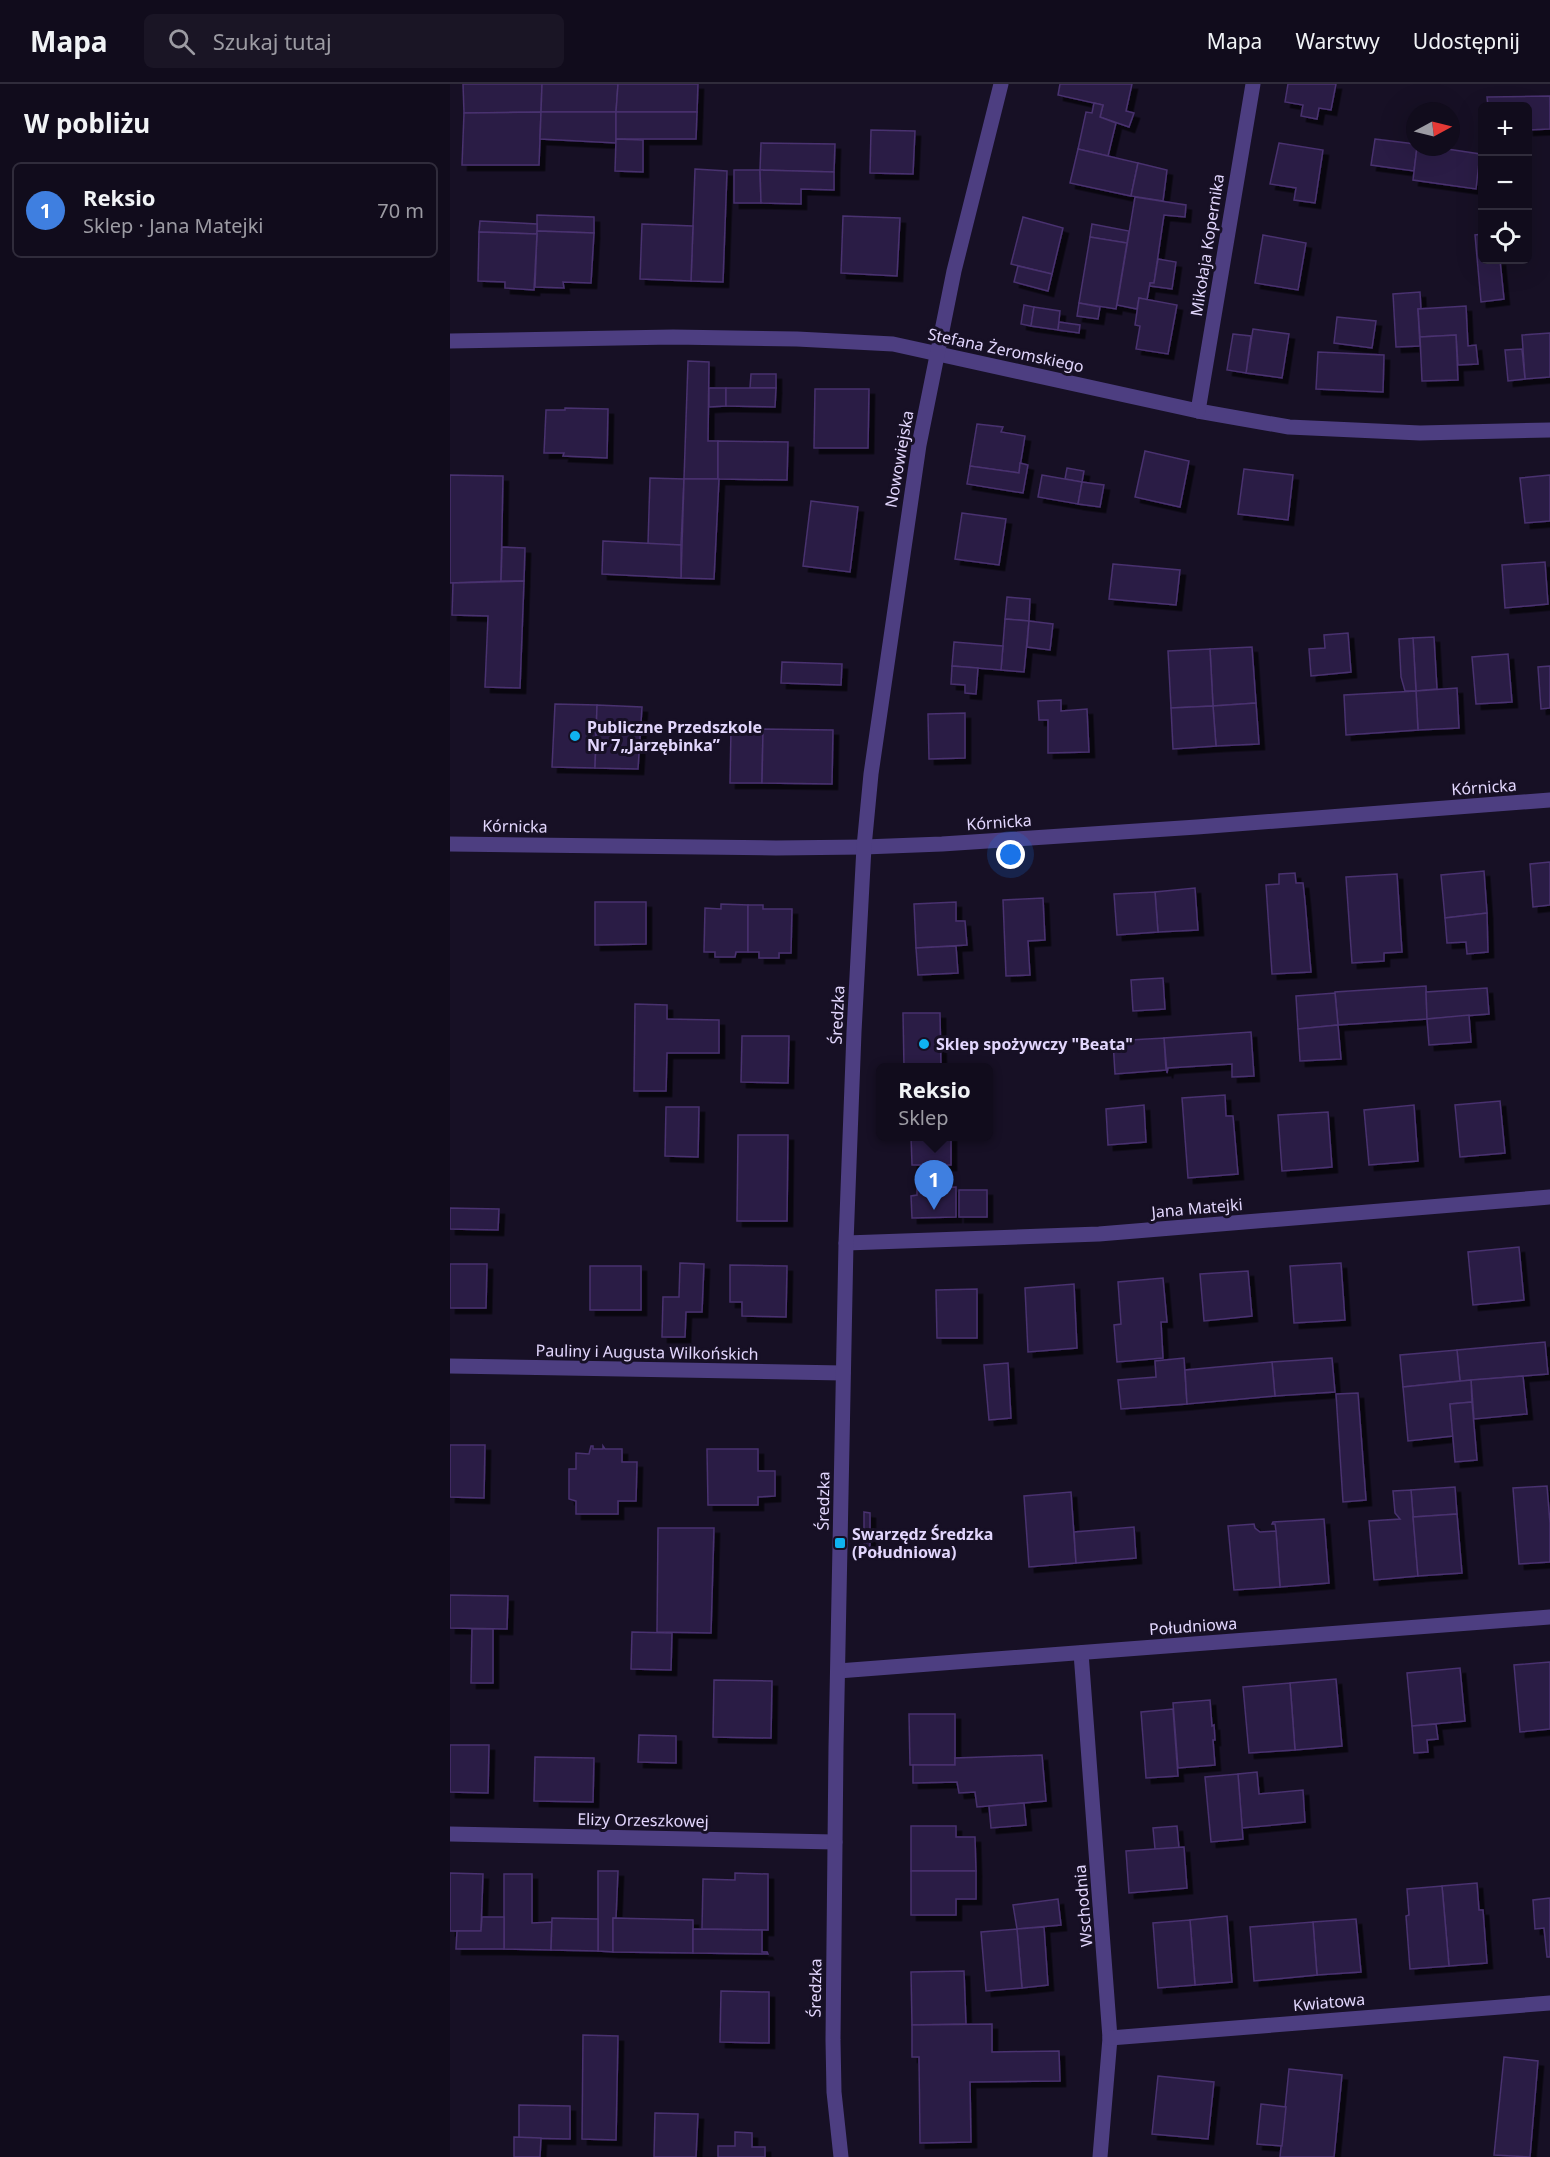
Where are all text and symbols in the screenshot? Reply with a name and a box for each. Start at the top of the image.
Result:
search box [144,14,564,68]
text: Mapa [30,22,108,60]
icon: search [165,25,198,58]
text: Szukaj tutaj [213,26,332,56]
text: Mapa [1207,27,1262,55]
text: Warstwy [1295,27,1380,55]
text: Udostępnij [1413,27,1520,55]
north arrow [1406,102,1460,156]
map controls [1478,102,1532,264]
button: + [1478,102,1532,156]
text: W pobliżu [24,105,150,141]
button: − [1478,156,1532,210]
street label: Mikołaja Kopernika [1185,172,1229,318]
text: Reksio [83,182,156,212]
text: 1 [40,197,51,224]
text: 70 m [377,197,424,224]
button: locate [1478,210,1532,264]
text: Sklep · Jana Matejki [83,212,263,239]
street label: Stefana Żeromskiego [926,323,1086,377]
street label: Nowowiejska [880,409,918,509]
place label: Publiczne Przedszkole Nr 7„Jarzębinka” [587,716,762,756]
marker: Publiczne Przedszkole Nr 7„Jarzębinka” [568,729,582,743]
street label: Kórnicka [1451,774,1517,800]
street label: Kórnicka [966,809,1032,835]
street label: Kórnicka [482,814,548,838]
your location [996,840,1025,869]
street label: Średzka [824,985,850,1045]
place label: Sklep spożywczy "Beata" [936,1033,1133,1055]
marker: Sklep spożywczy "Beata" [917,1037,931,1051]
popup [876,1063,993,1141]
text: Reksio [898,1074,971,1104]
text: Sklep [898,1104,949,1131]
pin: 1 [914,1160,954,1210]
street label: Jana Matejki [1148,1193,1244,1223]
street label: Pauliny i Augusta Wilkońskich [535,1339,759,1365]
street label: Średzka [811,1471,835,1531]
place label: Swarzędz Średzka (Południowa) [852,1523,993,1563]
marker: Swarzędz Średzka (Południowa) [833,1536,847,1550]
street label: Południowa [1148,1612,1238,1640]
street label: Elizy Orzeszkowej [577,1808,709,1832]
street label: Wschodnia [1068,1864,1098,1948]
street label: Średzka [803,1958,827,2018]
street label: Kwiatowa [1292,1988,1366,2016]

